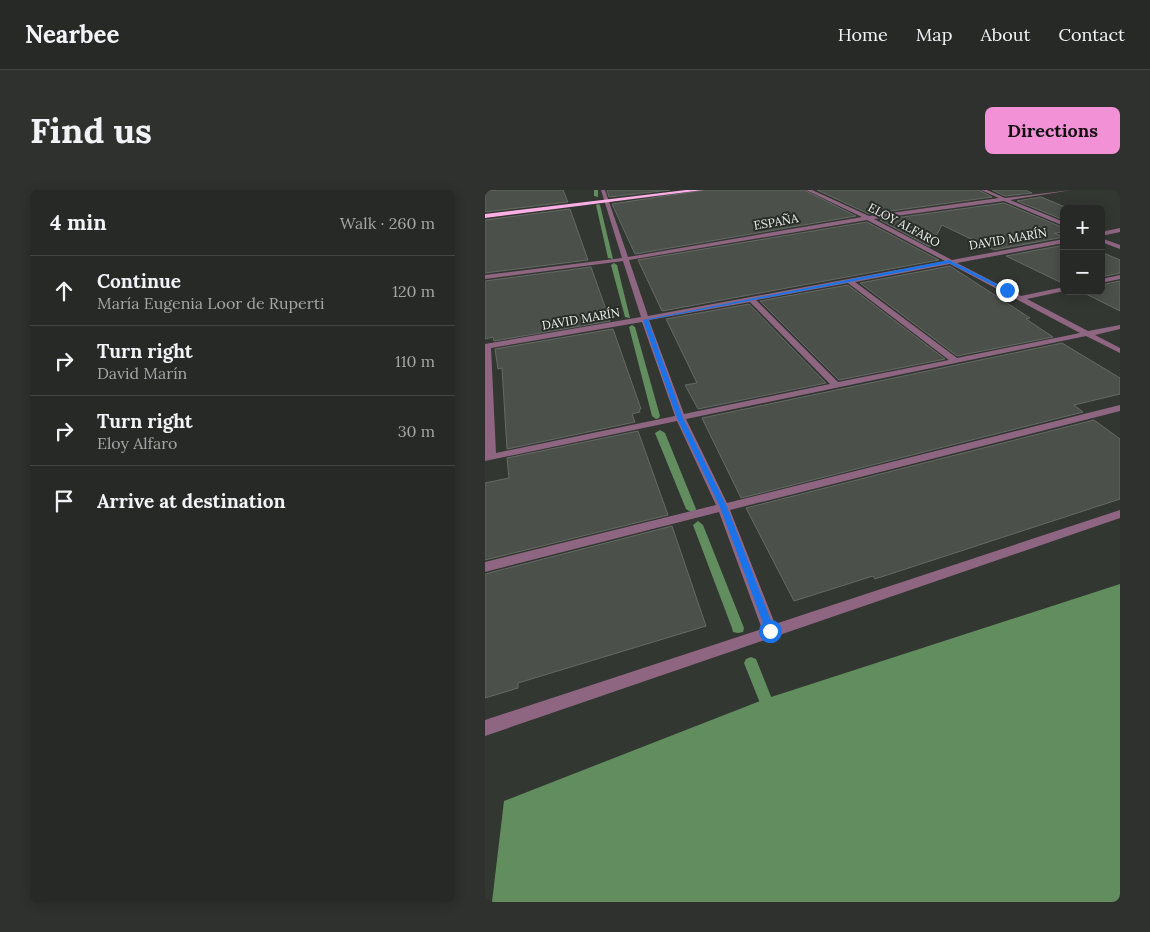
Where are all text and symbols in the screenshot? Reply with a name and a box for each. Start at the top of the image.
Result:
text: Nearbee [25,19,119,50]
text: Home [838,23,888,46]
text: Map [916,23,952,46]
text: About [980,23,1030,46]
text: Contact [1058,23,1125,46]
button: Directions [985,107,1120,154]
text: Find us [30,108,152,153]
street label: ELOY ALFARO [866,199,943,250]
map controls [1060,205,1105,295]
button: + [1060,205,1105,250]
text: 4 min [50,209,107,236]
street label: ESPAÑA [752,210,800,233]
text: Walk · 260 m [340,213,435,233]
street label: DAVID MARÍN [968,224,1048,253]
button: − [1060,250,1105,295]
text: Continue [97,269,181,293]
icon: ahead [50,277,78,305]
route end [996,279,1019,302]
text: 120 m [392,281,435,301]
text: María Eugenia Loor de Ruperti [97,293,324,313]
street label: DAVID MARÍN [541,304,621,333]
text: Turn right [97,339,193,363]
icon: right [50,347,78,375]
text: 110 m [395,351,435,371]
text: David Marín [97,363,187,383]
text: Turn right [97,409,193,433]
icon: right [50,417,78,445]
text: 30 m [398,421,435,441]
text: Eloy Alfaro [97,433,177,453]
icon: arrive [50,487,78,515]
text: Arrive at destination [97,489,286,513]
route start [759,620,782,643]

